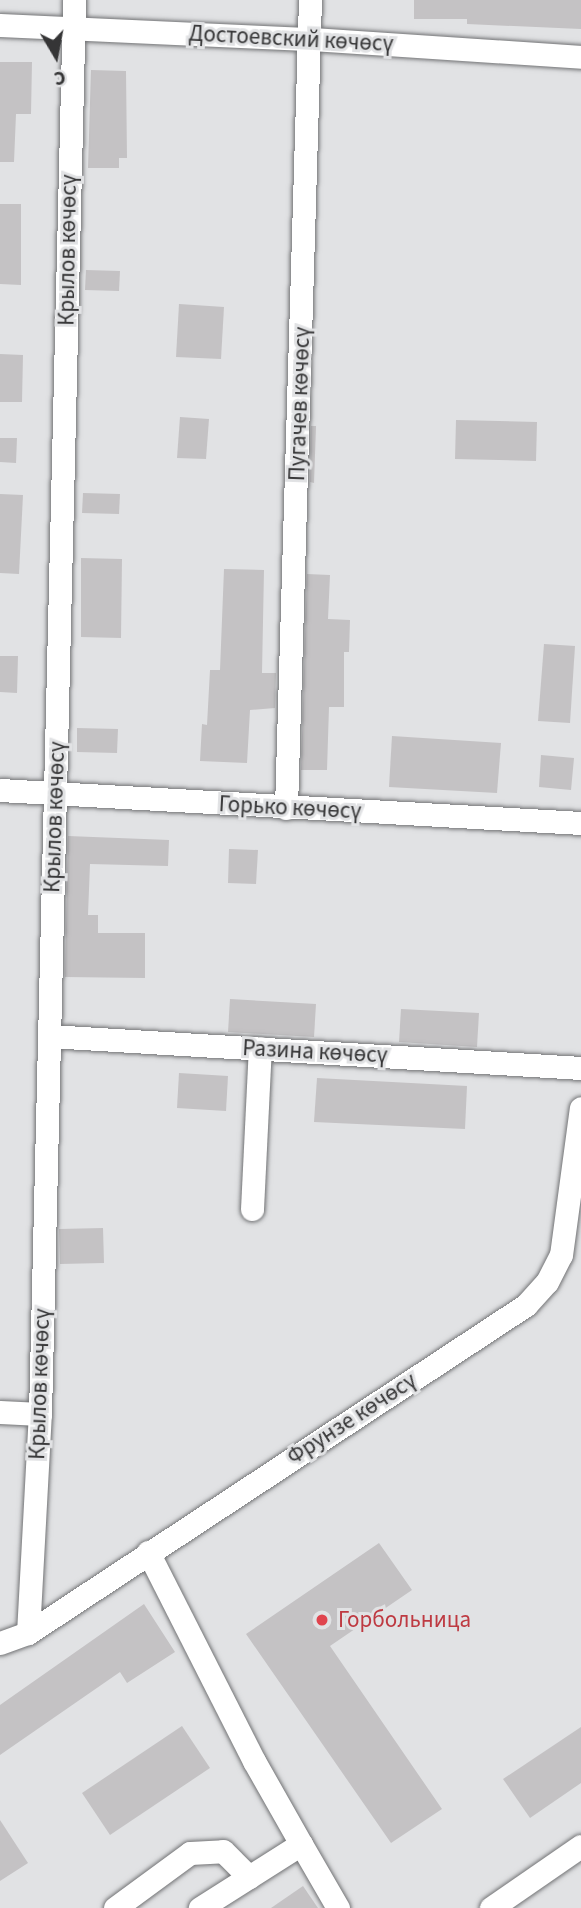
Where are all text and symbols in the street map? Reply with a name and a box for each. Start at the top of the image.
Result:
street label: Достоевский көчөсү [188,20,394,58]
north arrow [21,21,91,91]
text: С [52,63,68,91]
street label: Крылов көчөсү [53,174,83,326]
street label: Пугачев көчөсү [284,326,316,482]
street label: Крылов көчөсү [39,741,71,893]
street label: Горько көчөсү [218,790,362,826]
street label: Разина көчөсү [242,1034,388,1070]
street label: Крылов көчөсү [24,1308,56,1460]
street label: Фрунзе көчөсү [282,1367,422,1471]
place label: Горбольница [338,1606,471,1634]
marker: Горбольница [312,1610,332,1630]

